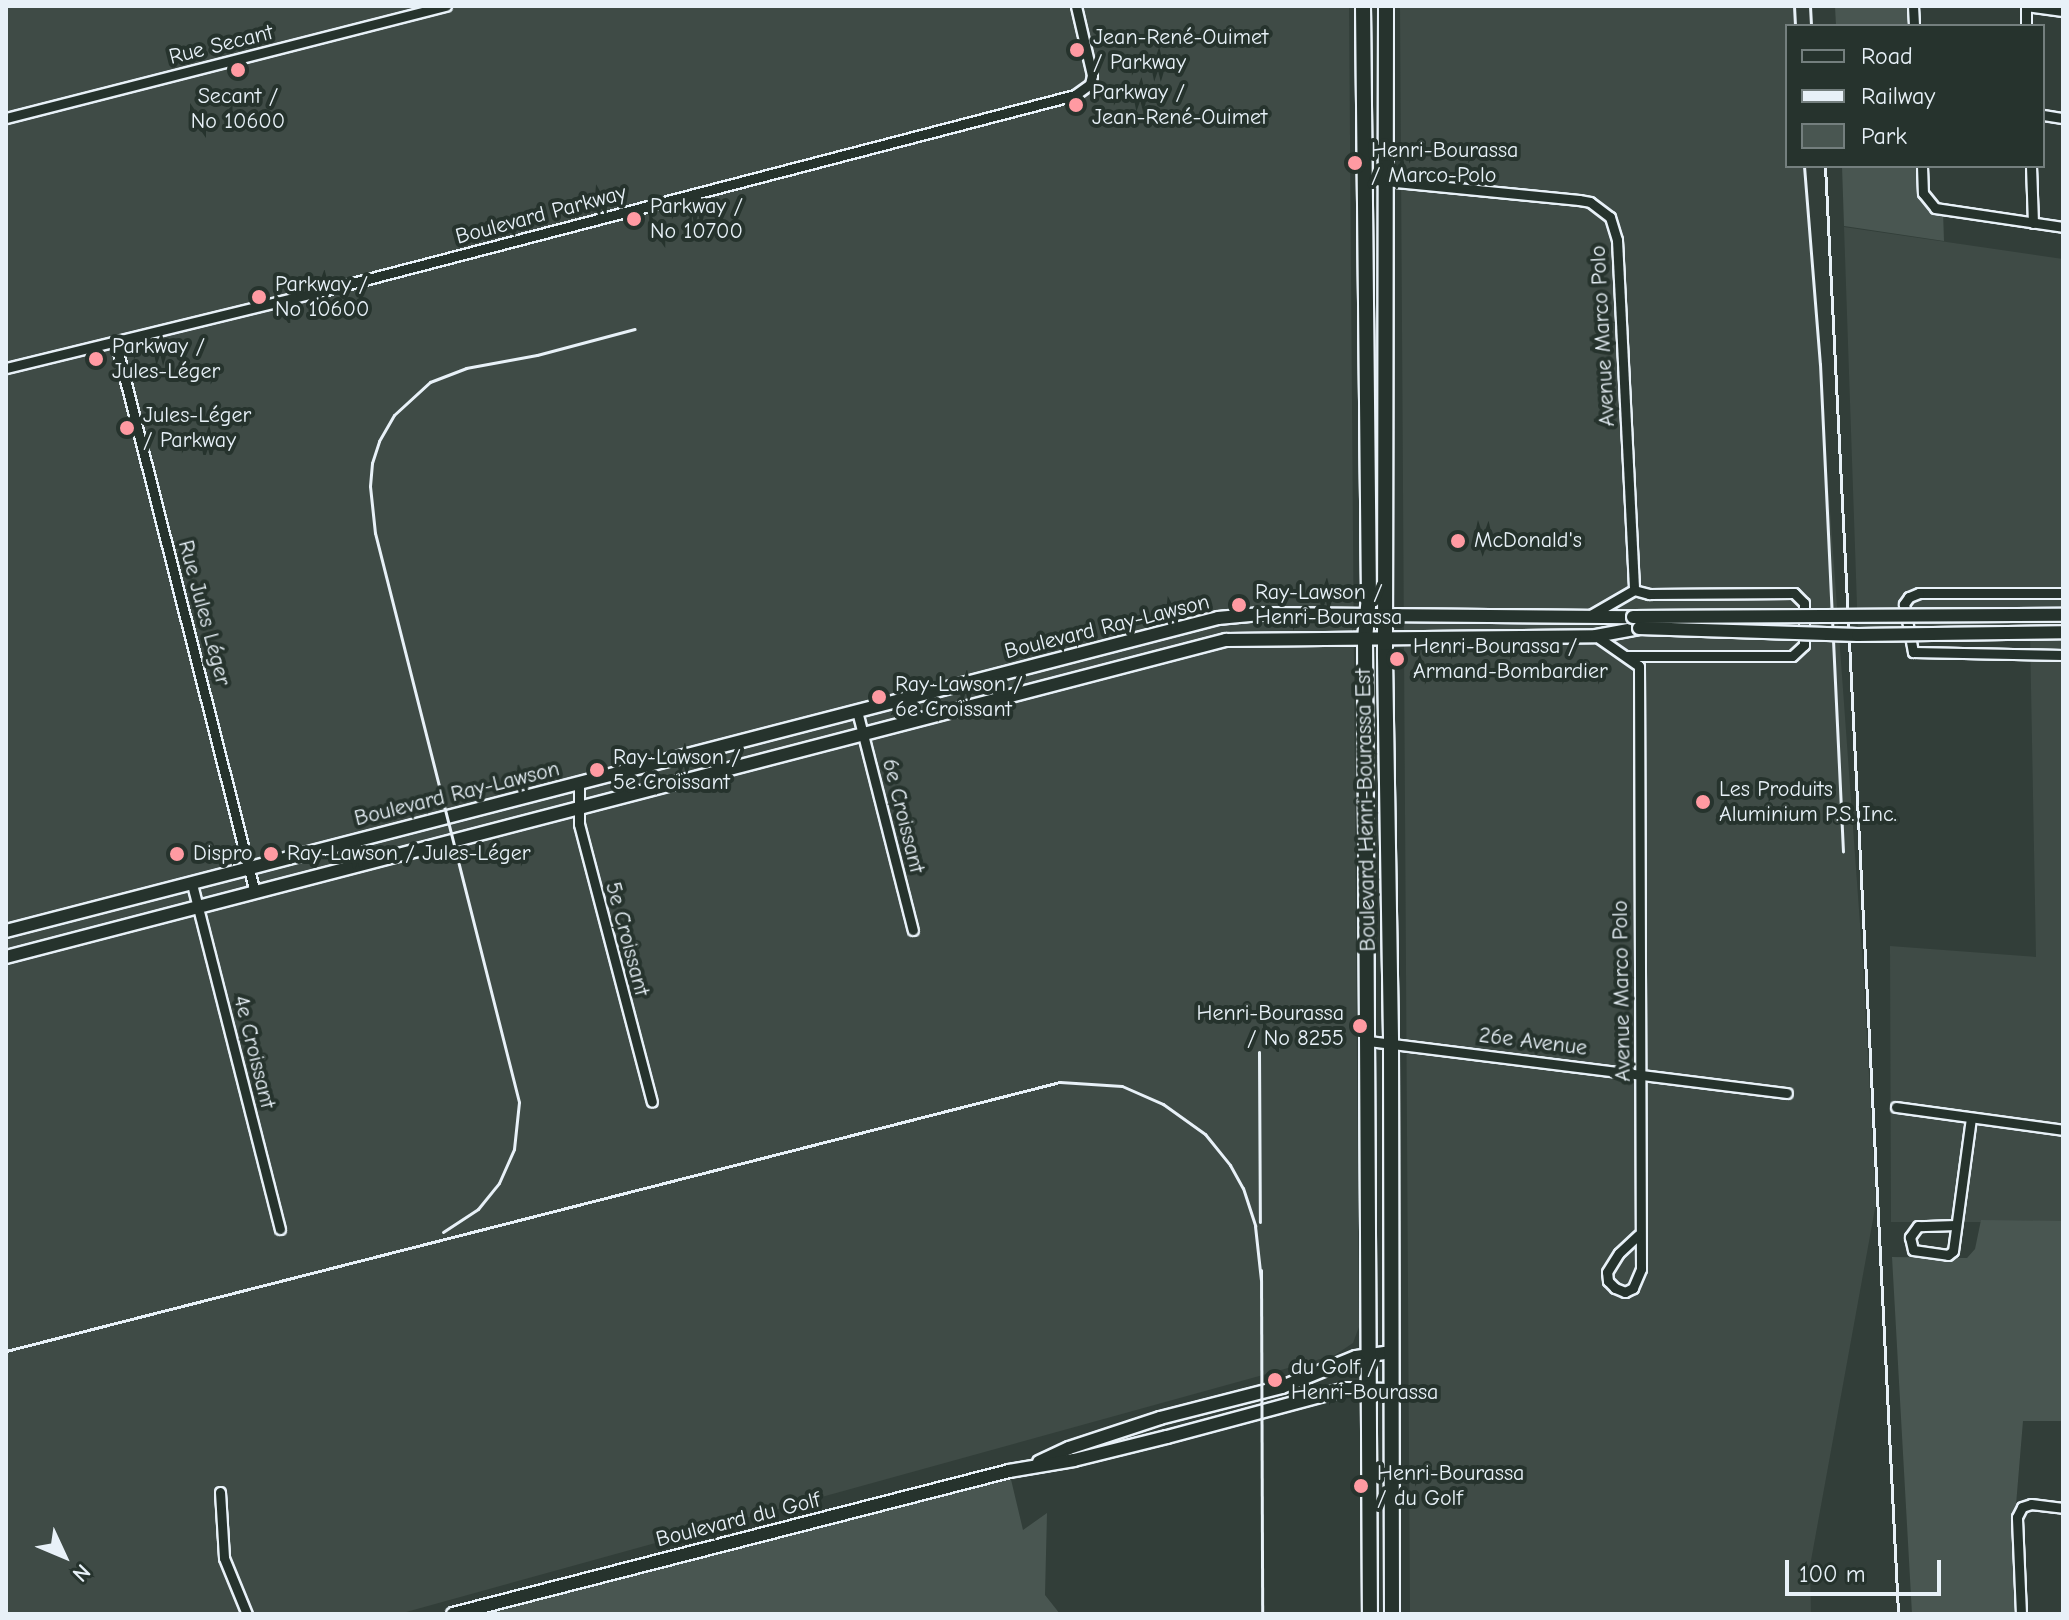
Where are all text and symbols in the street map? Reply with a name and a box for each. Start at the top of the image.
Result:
street label: Rue Secant [166,19,276,71]
place label: Jean-René-Ouimet / Parkway [1093,24,1268,76]
legend [1785,24,2045,168]
marker: Jean-René-Ouimet / Parkway [1068,41,1086,59]
text: Road [1861,42,1913,70]
marker: Secant / No 10600 [229,61,247,79]
place label: Parkway / Jean-René-Ouimet [1092,79,1267,130]
text: Railway [1861,82,1935,110]
place label: Secant / No 10600 [191,83,285,134]
marker: Parkway / Jean-René-Ouimet [1067,96,1085,114]
text: Park [1861,122,1907,150]
place label: Henri-Bourassa / Marco-Polo [1371,137,1518,188]
marker: Henri-Bourassa / Marco-Polo [1346,154,1364,172]
street label: Boulevard Parkway [453,180,629,250]
place label: Parkway / No 10700 [650,193,743,244]
marker: Parkway / No 10700 [625,210,643,228]
street label: Avenue Marco Polo [1585,245,1621,427]
place label: Parkway / No 10600 [275,271,369,322]
marker: Parkway / No 10600 [250,288,268,306]
place label: Parkway / Jules-Léger [112,333,220,384]
marker: Parkway / Jules-Léger [87,350,105,368]
place label: Jules-Léger / Parkway [143,402,251,454]
marker: Jules-Léger / Parkway [118,419,136,437]
place label: McDonald's [1474,528,1582,554]
marker: McDonald's [1449,532,1467,550]
street label: Rue Jules Léger [172,537,236,689]
place label: Ray-Lawson / Henri-Bourassa [1255,579,1402,630]
street label: Boulevard Ray-Lawson [1002,589,1212,665]
marker: Ray-Lawson / Henri-Bourassa [1230,596,1248,614]
place label: Henri-Bourassa / Armand-Bombardier [1413,633,1608,684]
marker: Henri-Bourassa / Armand-Bombardier [1388,650,1406,668]
street label: Boulevard Henri-Bourassa Est [1350,668,1382,952]
place label: Ray-Lawson / 6e Croissant [895,671,1023,722]
marker: Ray-Lawson / 6e Croissant [870,688,888,706]
place label: Ray-Lawson / 5e Croissant [613,744,741,796]
street label: Boulevard Ray-Lawson [352,756,562,832]
street label: 6e Croissant [876,756,930,876]
marker: Ray-Lawson / 5e Croissant [588,761,606,779]
place label: Les Produits Aluminium P.S. Inc. [1719,776,1897,828]
marker: Les Produits Aluminium P.S. Inc. [1694,793,1712,811]
place label: Dispro [193,841,253,867]
place label: Ray-Lawson / Jules-Léger [287,841,530,867]
marker: Dispro [168,845,186,863]
marker: Ray-Lawson / Jules-Léger [262,845,280,863]
street label: 5e Croissant [599,879,655,999]
street label: Avenue Marco Polo [1607,900,1637,1082]
street label: 4e Croissant [227,993,281,1111]
place label: Henri-Bourassa / No 8255 [1197,1000,1344,1052]
marker: Henri-Bourassa / No 8255 [1351,1017,1369,1035]
street label: 26e Avenue [1477,1022,1589,1062]
place label: du Golf / Henri-Bourassa [1291,1354,1438,1406]
marker: du Golf / Henri-Bourassa [1266,1371,1284,1389]
place label: Henri-Bourassa / du Golf [1377,1460,1524,1512]
marker: Henri-Bourassa / du Golf [1352,1477,1370,1495]
street label: Boulevard du Golf [653,1487,823,1553]
north arrow [24,1516,104,1596]
scale bar [1789,1544,1945,1594]
text: N [67,1558,96,1587]
text: 100 m [1799,1560,1866,1588]

